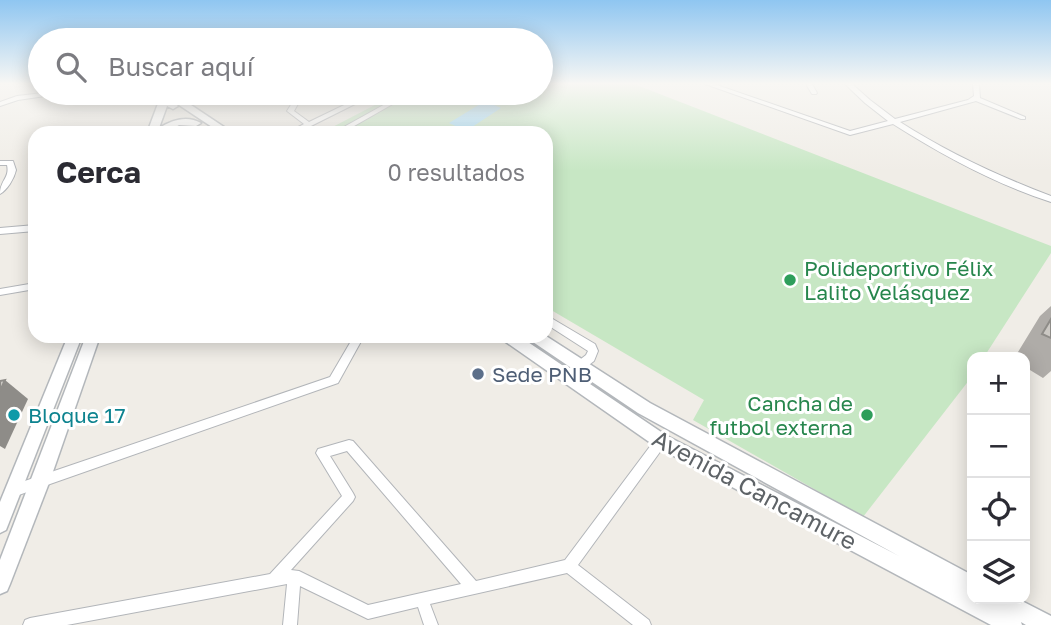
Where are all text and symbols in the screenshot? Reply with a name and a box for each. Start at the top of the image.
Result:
search box [28,28,553,105]
icon: search [52,48,90,86]
text: Buscar aquí [108,51,254,82]
text: Cerca [56,154,141,190]
text: 0 resultados [388,158,525,186]
place label: Polideportivo Félix Lalito Velásquez [804,255,994,305]
marker: Polideportivo Félix Lalito Velásquez [782,272,798,288]
map controls [967,352,1030,604]
button: + [967,352,1030,415]
place label: Sede PNB [492,361,592,387]
marker: Sede PNB [470,366,486,382]
place label: Cancha de futbol externa [709,390,853,440]
place label: Bloque 17 [28,402,126,428]
marker: Bloque 17 [6,407,22,423]
marker: Cancha de futbol externa [859,407,875,423]
button: − [967,415,1030,478]
street label: Avenida Cancamure [648,423,862,555]
button: locate [967,478,1030,541]
button: layers [967,541,1030,604]

